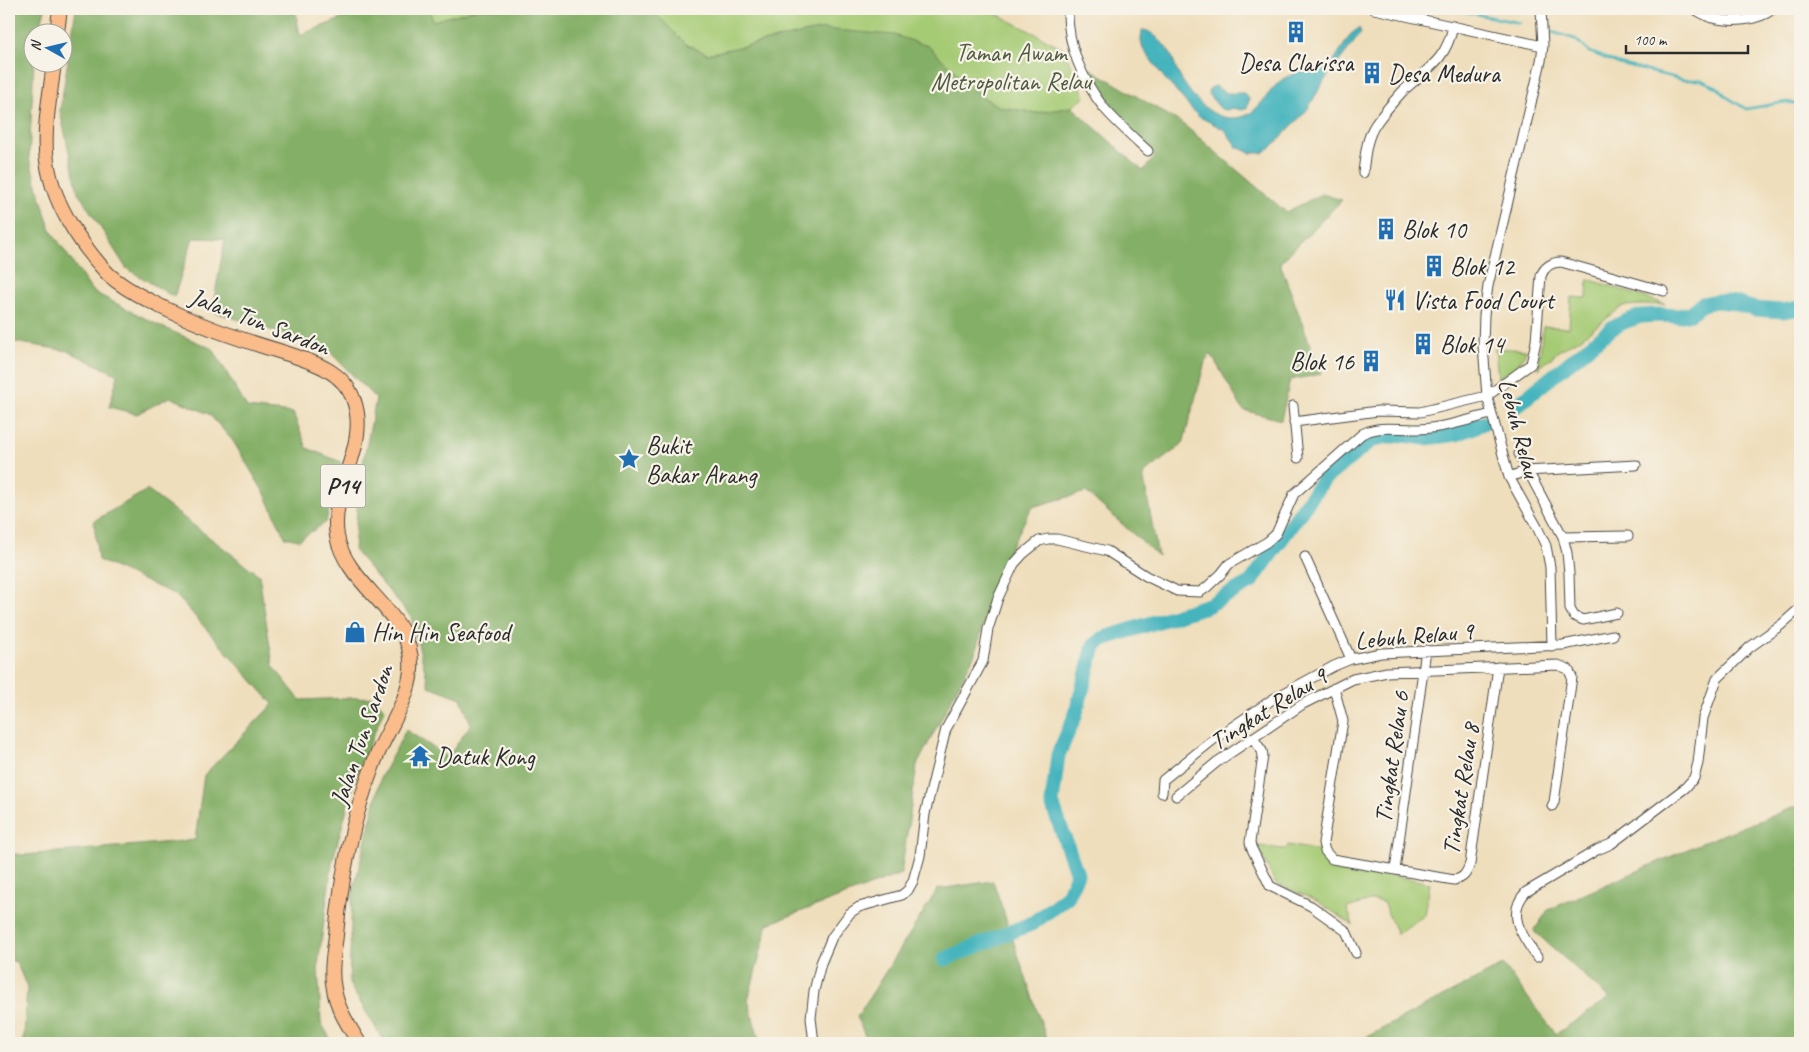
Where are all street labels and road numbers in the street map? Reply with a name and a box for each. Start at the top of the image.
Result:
street label: Jalan Tun Sardon [184,280,336,364]
street label: Lebuh Relau [1490,375,1548,483]
road number: P14 [320,464,366,508]
street label: Lebuh Relau 9 [1354,615,1476,657]
street label: Jalan Tun Sardon [323,659,402,811]
street label: Tingkat Relau 9 [1204,659,1335,758]
street label: Tingkat Relau 6 [1367,688,1417,825]
street label: Tingkat Relau 8 [1435,718,1488,857]

